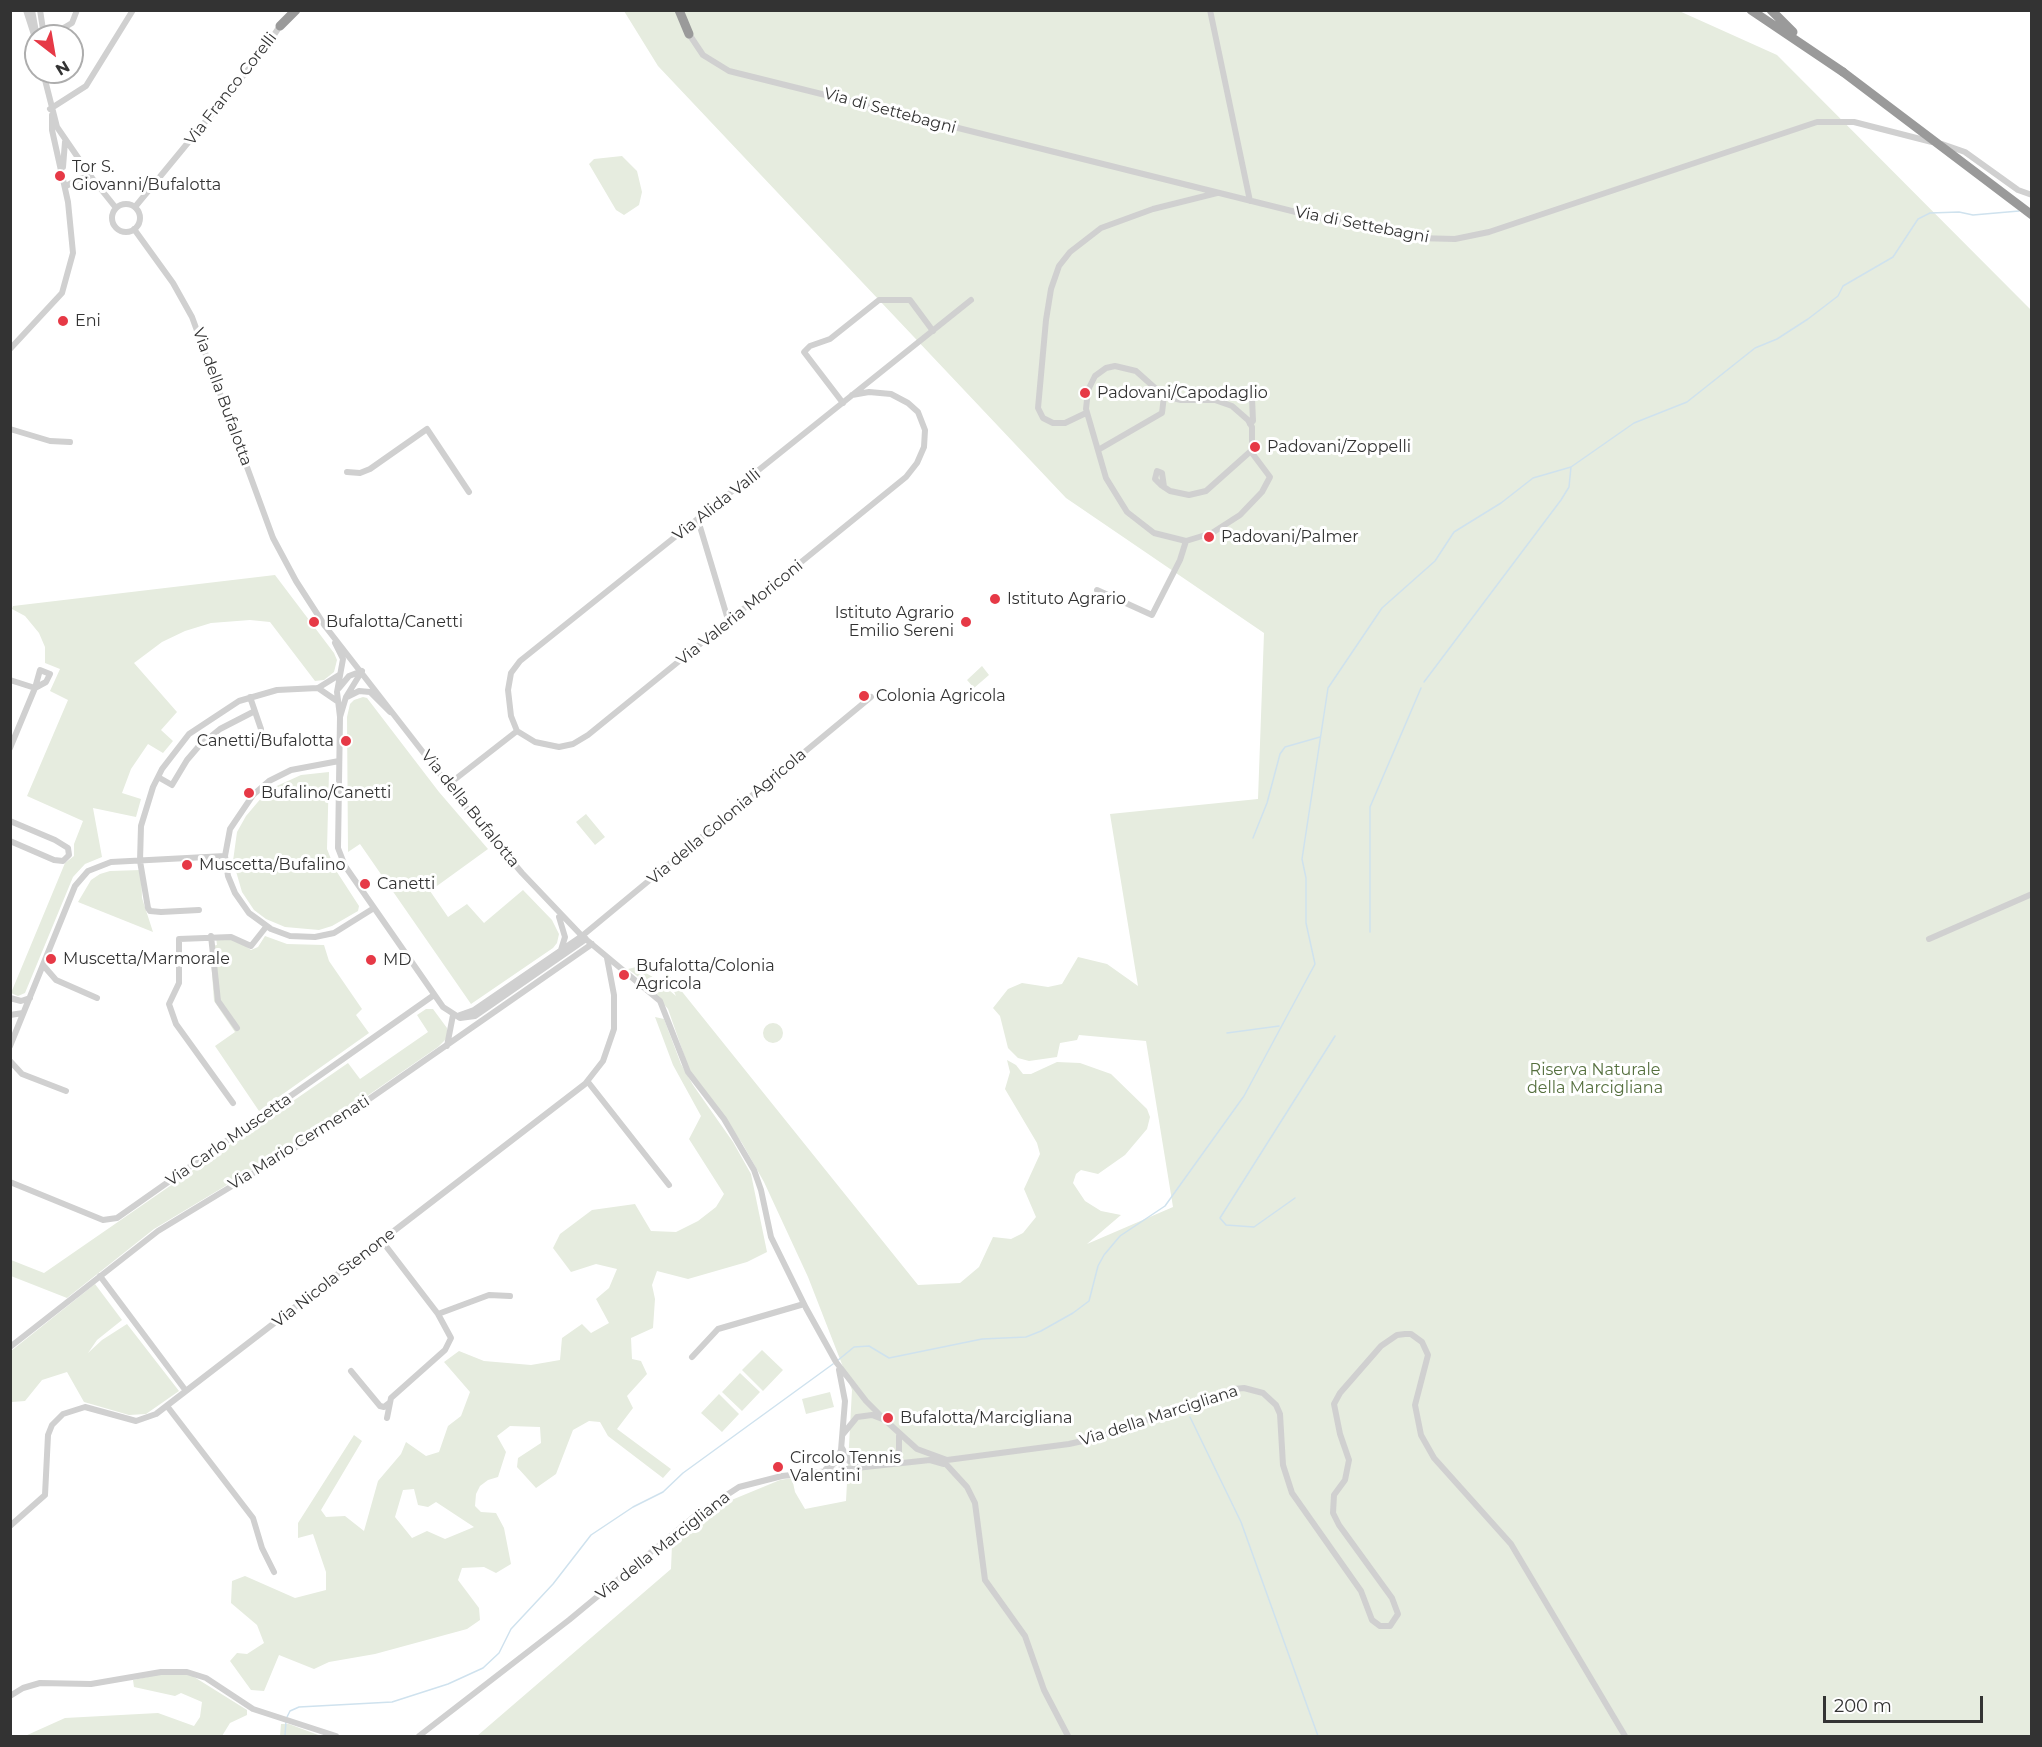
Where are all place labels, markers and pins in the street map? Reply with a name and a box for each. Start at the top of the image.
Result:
place label: Tor S. Giovanni/Bufalotta [72,157,221,195]
marker: Tor S. Giovanni/Bufalotta [53,169,67,183]
place label: Eni [75,311,101,331]
marker: Eni [56,314,70,328]
place label: Padovani/Capodaglio [1097,383,1268,403]
marker: Padovani/Capodaglio [1078,386,1092,400]
place label: Padovani/Zoppelli [1267,437,1411,457]
marker: Padovani/Zoppelli [1248,440,1262,454]
place label: Padovani/Palmer [1221,527,1359,547]
marker: Padovani/Palmer [1202,530,1216,544]
place label: Istituto Agrario [1007,589,1126,609]
marker: Istituto Agrario [988,592,1002,606]
place label: Istituto Agrario Emilio Sereni [835,603,954,641]
place label: Bufalotta/Canetti [326,612,463,632]
marker: Bufalotta/Canetti [307,615,321,629]
marker: Istituto Agrario Emilio Sereni [959,615,973,629]
place label: Colonia Agricola [876,686,1006,706]
marker: Colonia Agricola [857,689,871,703]
place label: Canetti/Bufalotta [197,731,334,751]
marker: Canetti/Bufalotta [339,734,353,748]
place label: Bufalino/Canetti [261,783,391,803]
marker: Bufalino/Canetti [242,786,256,800]
place label: Muscetta/Bufalino [199,855,346,875]
marker: Muscetta/Bufalino [180,858,194,872]
place label: Canetti [377,874,435,894]
marker: Canetti [358,877,372,891]
place label: Muscetta/Marmorale [63,949,230,969]
place label: MD [383,950,411,970]
marker: Muscetta/Marmorale [44,952,58,966]
marker: MD [364,953,378,967]
place label: Bufalotta/Colonia Agricola [636,956,775,994]
marker: Bufalotta/Colonia Agricola [617,968,631,982]
place label: Bufalotta/Marcigliana [900,1408,1072,1428]
marker: Bufalotta/Marcigliana [881,1411,895,1425]
place label: Circolo Tennis Valentini [790,1448,901,1486]
marker: Circolo Tennis Valentini [771,1460,785,1474]

